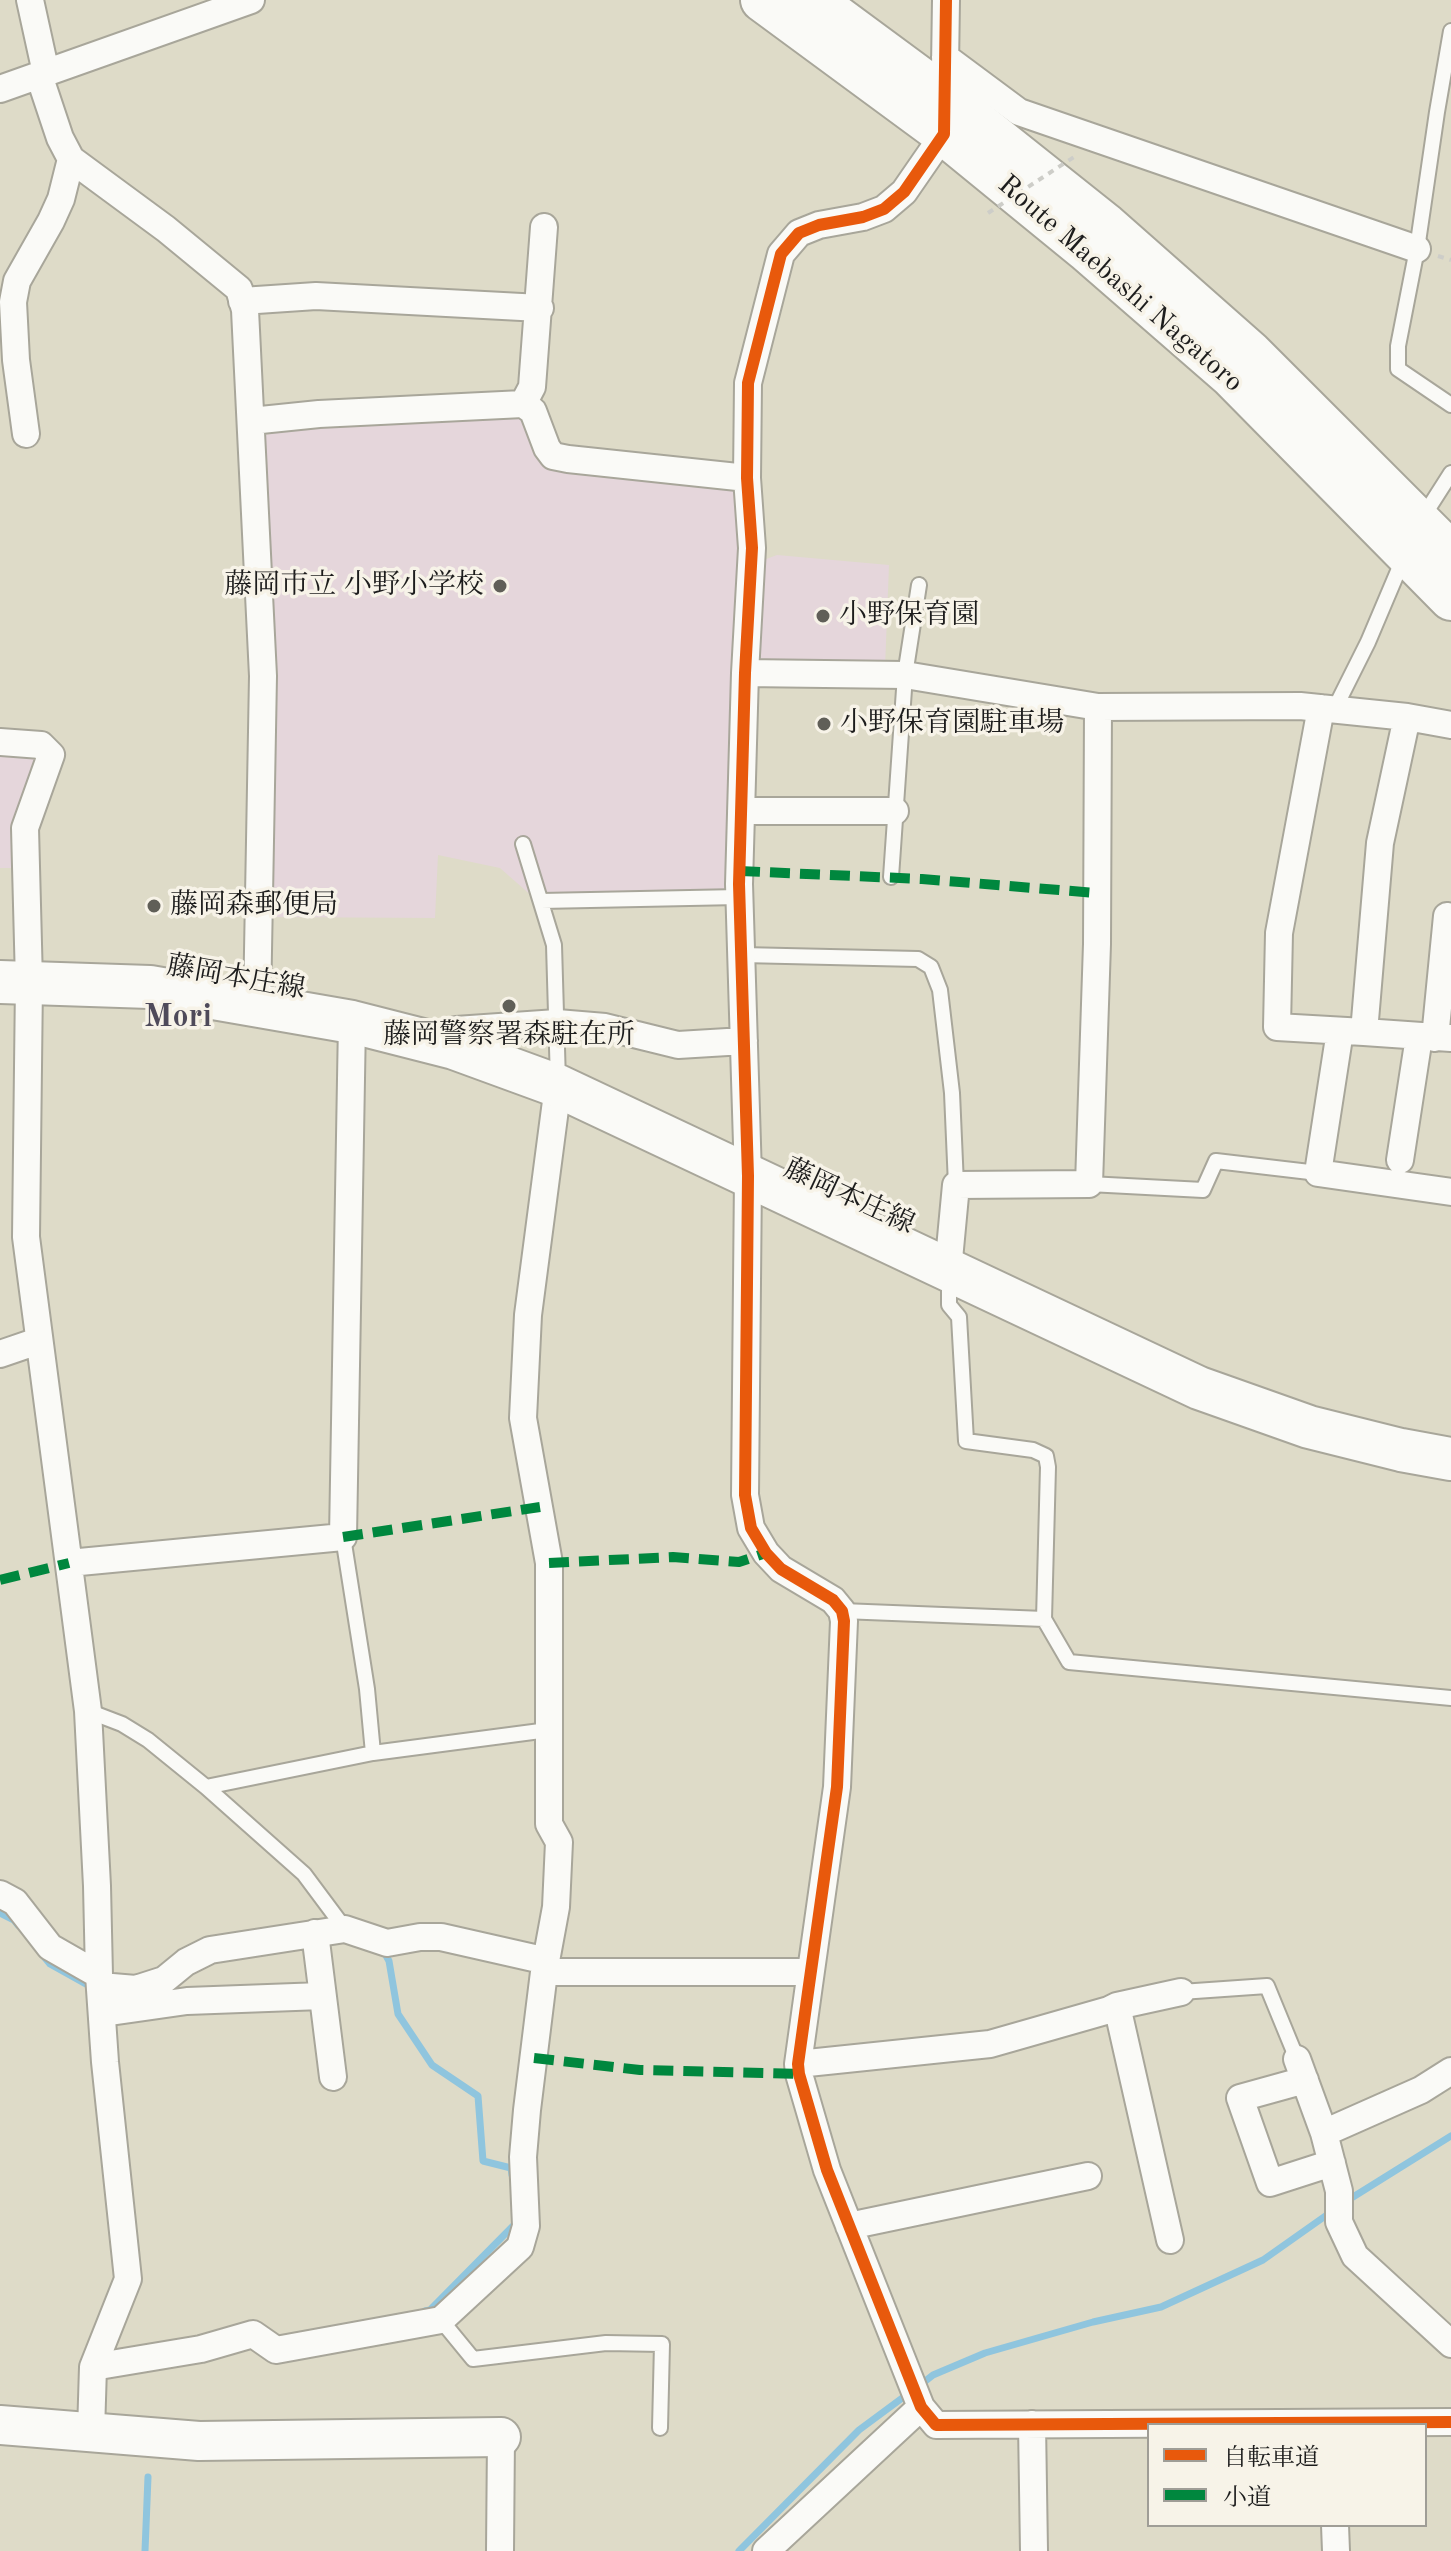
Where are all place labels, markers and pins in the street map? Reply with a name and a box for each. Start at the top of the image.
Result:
place label: 藤岡市立 小野小学校 [224,569,484,603]
marker: 藤岡市立 小野小学校 [491,577,509,595]
place label: 小野保育園 [839,599,979,633]
marker: 小野保育園 [814,607,832,625]
place label: 小野保育園駐車場 [840,707,1064,741]
marker: 小野保育園駐車場 [815,715,833,733]
place label: 藤岡森郵便局 [170,889,338,923]
marker: 藤岡森郵便局 [145,897,163,915]
marker: 藤岡警察署森駐在所 [500,997,518,1015]
place label: 藤岡警察署森駐在所 [383,1019,635,1053]

